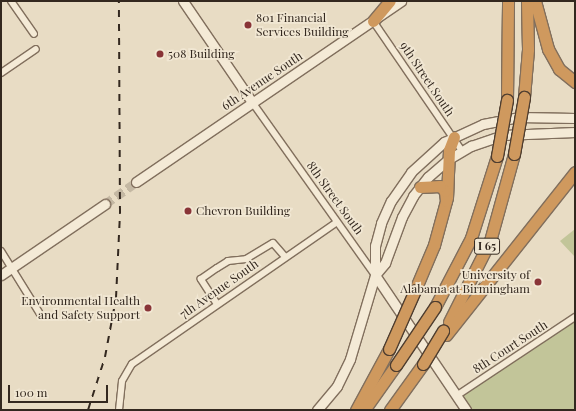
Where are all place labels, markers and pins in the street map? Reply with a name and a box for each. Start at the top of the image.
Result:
place label: 801 Financial Services Building [256,11,349,39]
marker: 801 Financial Services Building [243,20,253,30]
place label: 508 Building [168,47,235,61]
marker: 508 Building [155,49,165,59]
place label: Chevron Building [196,204,290,218]
marker: Chevron Building [183,206,193,216]
place label: University of Alabama at Birmingham [400,268,530,296]
marker: University of Alabama at Birmingham [533,277,543,287]
place label: Environmental Health and Safety Support [21,294,140,322]
marker: Environmental Health and Safety Support [143,303,153,313]

